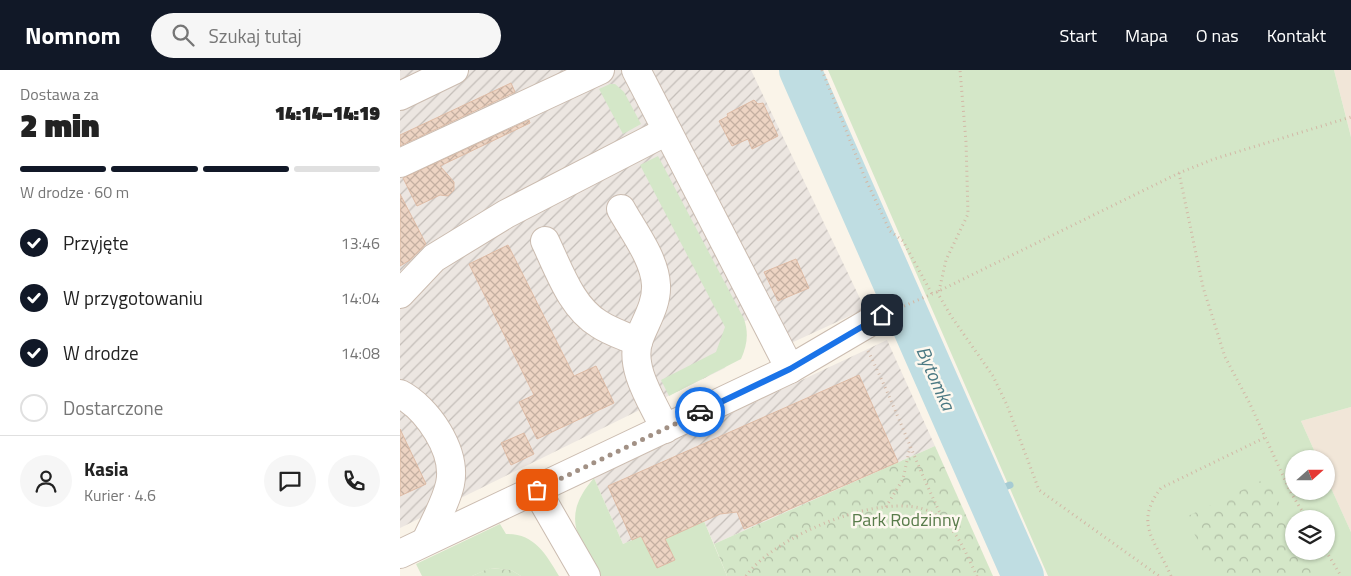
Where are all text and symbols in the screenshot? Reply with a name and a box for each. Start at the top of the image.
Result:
search box [151,13,501,58]
text: Nomnom [25,17,121,53]
icon: search [169,21,197,49]
text: Szukaj tutaj [209,21,302,50]
text: Start [1060,22,1097,49]
text: Mapa [1125,22,1168,49]
text: O nas [1196,22,1239,49]
text: Kontakt [1267,22,1326,49]
text: Dostawa za [20,82,99,106]
text: 14:14–14:19 [275,98,380,127]
text: 2 min [20,101,100,149]
text: W drodze · 60 m [20,180,129,204]
text: Przyjęte [63,228,129,257]
icon: check [20,229,48,257]
text: 13:46 [341,231,380,255]
text: W przygotowaniu [63,283,203,312]
icon: check [20,284,48,312]
text: 14:04 [341,286,380,310]
pin [861,294,903,336]
icon: home [868,301,896,329]
text: W drodze [63,338,139,367]
icon: check [20,339,48,367]
text: 14:08 [341,341,380,365]
water label: Bytomka [910,341,964,416]
courier [675,387,725,437]
text: Dostarczone [63,393,163,422]
icon: car [686,398,714,426]
north arrow [1285,450,1335,500]
map controls [1285,450,1335,560]
text: Kasia [84,454,128,483]
button: person [20,455,72,507]
button: chat [264,455,316,507]
button: phone [328,455,380,507]
pin [516,469,558,511]
icon: bag [523,476,551,504]
text: Kurier · 4.6 [84,483,156,507]
park label: Park Rodzinny [852,506,961,533]
button: layers [1285,510,1335,560]

